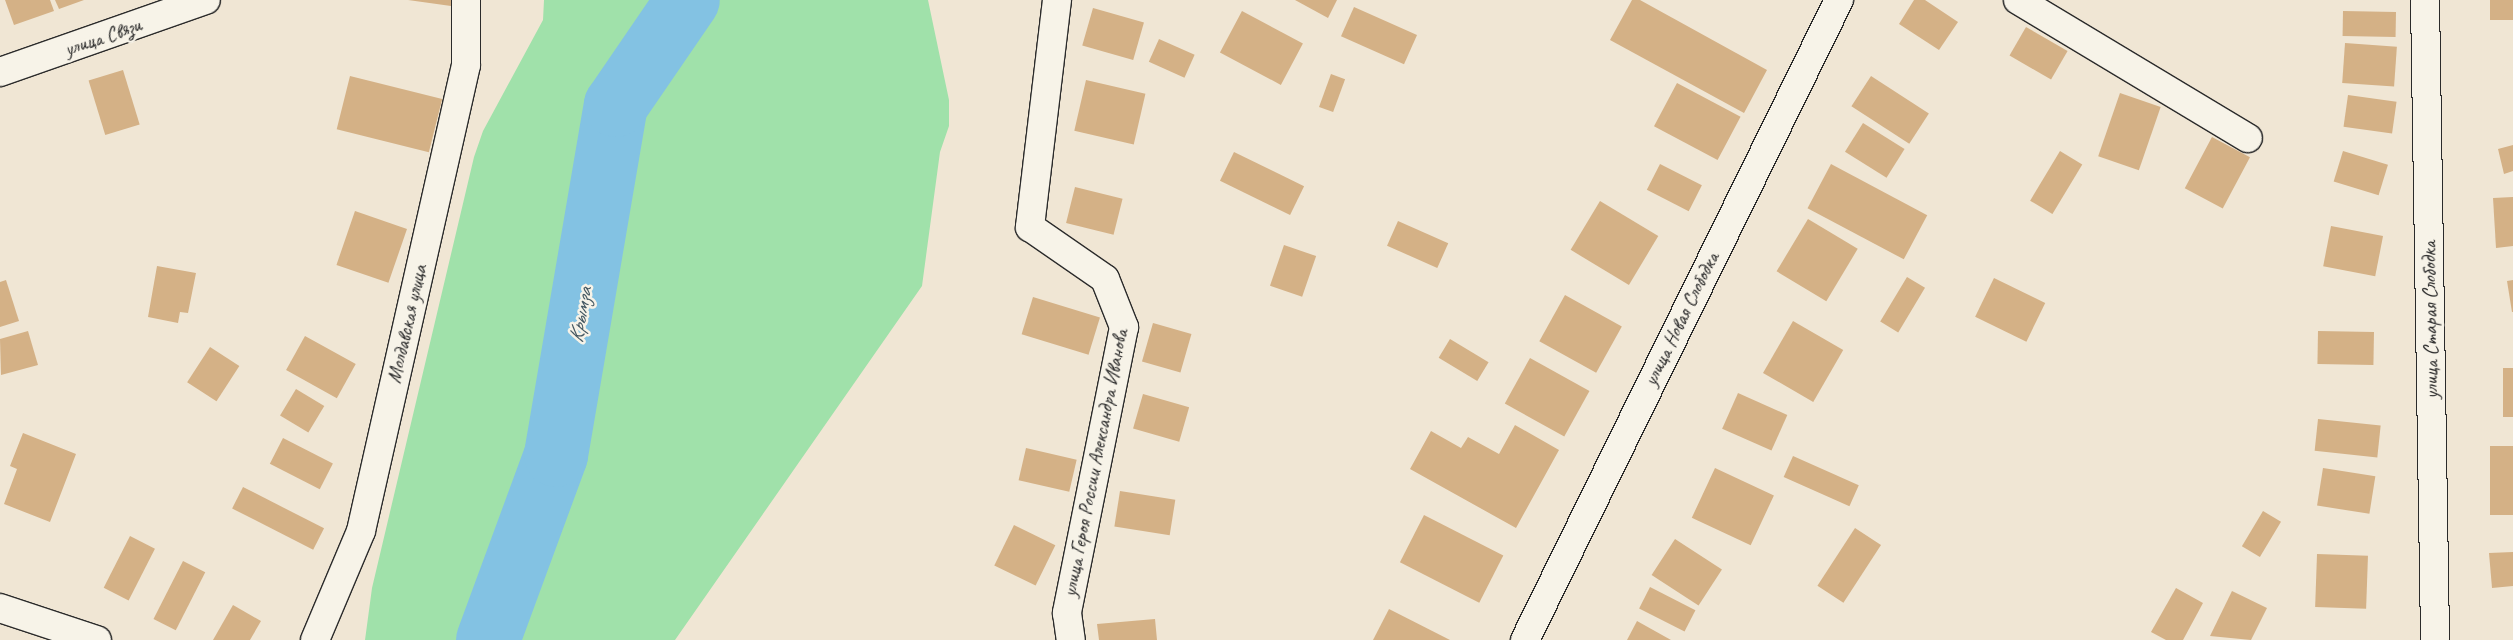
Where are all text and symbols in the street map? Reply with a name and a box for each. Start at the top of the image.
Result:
street label: улица Связи [61,13,145,61]
street label: улица Старая Слободка [2417,241,2443,399]
street label: улица Новая Слободка [1638,248,1724,390]
street label: Молдавская улица [382,262,432,386]
water label: Крымза [563,285,597,345]
street label: улица Героя России Александра Иванова [1057,327,1133,599]

